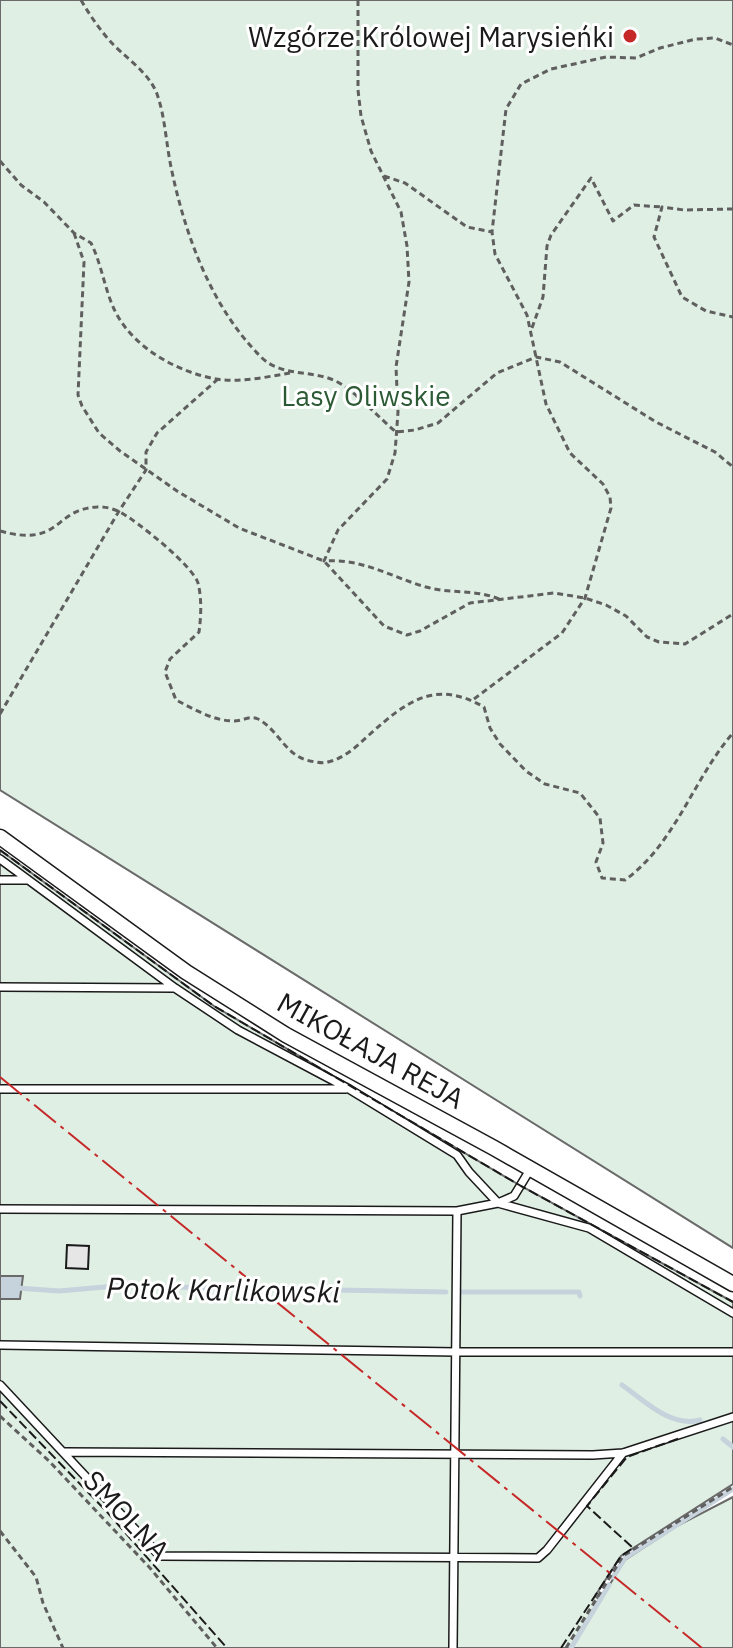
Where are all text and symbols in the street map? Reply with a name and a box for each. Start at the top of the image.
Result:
place label: Wzgórze Królowej Marysieńki [248,18,614,55]
marker: Wzgórze Królowej Marysieńki [621,27,639,45]
park label: Lasy Oliwskie [281,377,451,414]
street label: MIKOŁAJA REJA [271,983,471,1117]
water label: Potok Karlikowski [106,1267,340,1311]
street label: SMOLNA [76,1462,178,1568]

